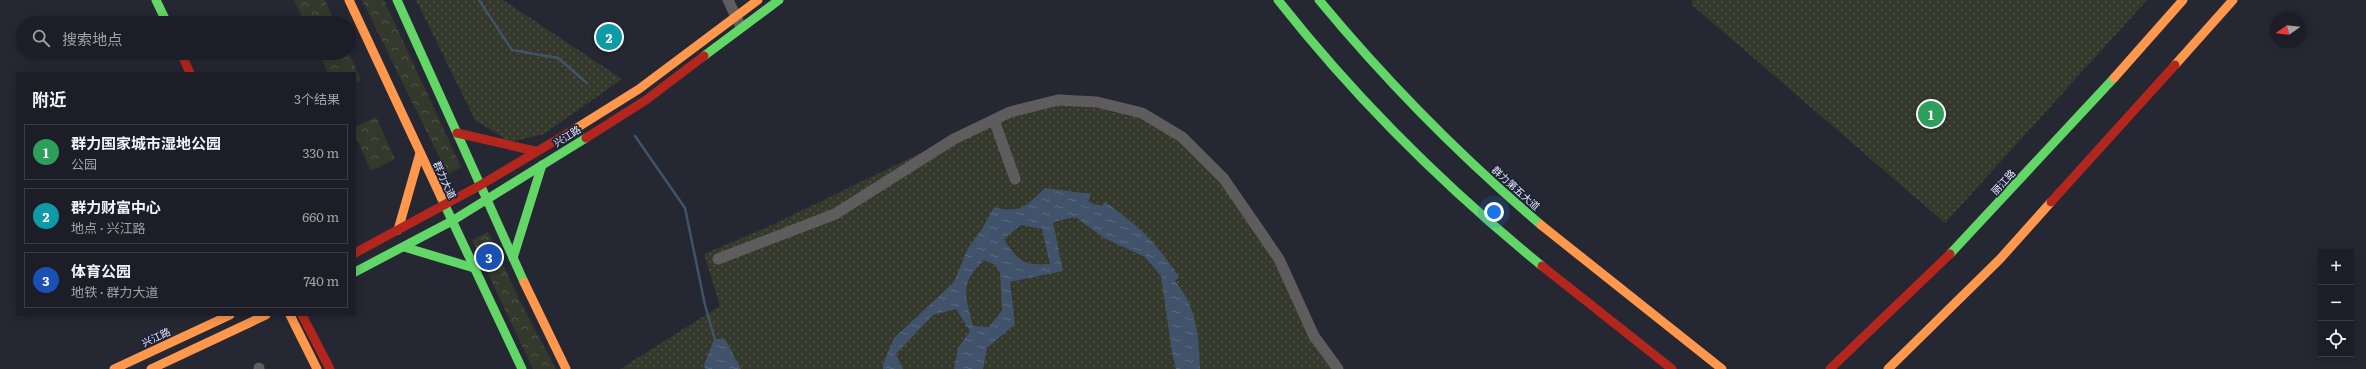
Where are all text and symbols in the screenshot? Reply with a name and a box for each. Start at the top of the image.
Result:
north arrow [2270,12,2306,48]
search box [16,16,356,60]
pin: 2 [596,22,622,52]
icon: search [30,27,52,49]
text: 搜索地点 [62,27,122,50]
text: 附近 [32,86,66,111]
text: 3个结果 [294,89,340,108]
pin: 1 [1918,99,1944,129]
street label: 兴江路 [550,121,583,150]
text: 群力国家城市湿地公园 [71,131,221,154]
text: 1 [43,143,49,162]
text: 330 m [303,143,339,162]
text: 公园 [71,154,97,173]
street label: 群力大道 [430,158,461,201]
street label: 群力第五大道 [1489,162,1544,213]
street label: 丽江路 [1987,166,2018,198]
text: 群力财富中心 [71,195,161,218]
your location [1484,202,1504,222]
text: 2 [43,207,49,226]
text: 660 m [302,207,339,226]
text: 地点 · 兴江路 [71,218,146,237]
pin: 3 [476,242,502,272]
map controls [2318,249,2354,357]
button: + [2318,249,2354,285]
text: 体育公园 [71,259,131,282]
text: 3 [42,271,50,290]
text: 740 m [303,271,339,290]
text: 地铁 · 群力大道 [71,282,159,301]
button: − [2318,285,2354,321]
button: locate [2318,321,2354,357]
street label: 兴江路 [139,323,173,350]

